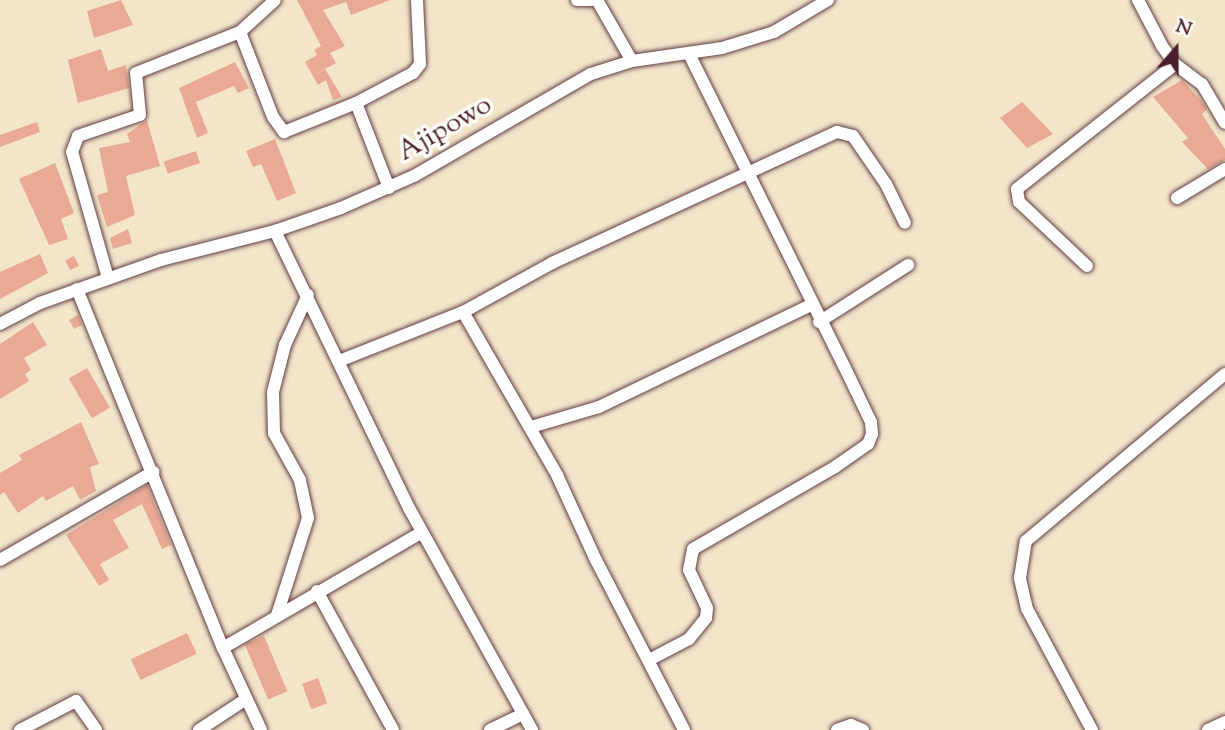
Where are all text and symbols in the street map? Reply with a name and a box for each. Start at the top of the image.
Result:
north arrow [1141,14,1211,84]
text: N [1172,14,1195,44]
street label: Ajipowo [392,89,498,169]

